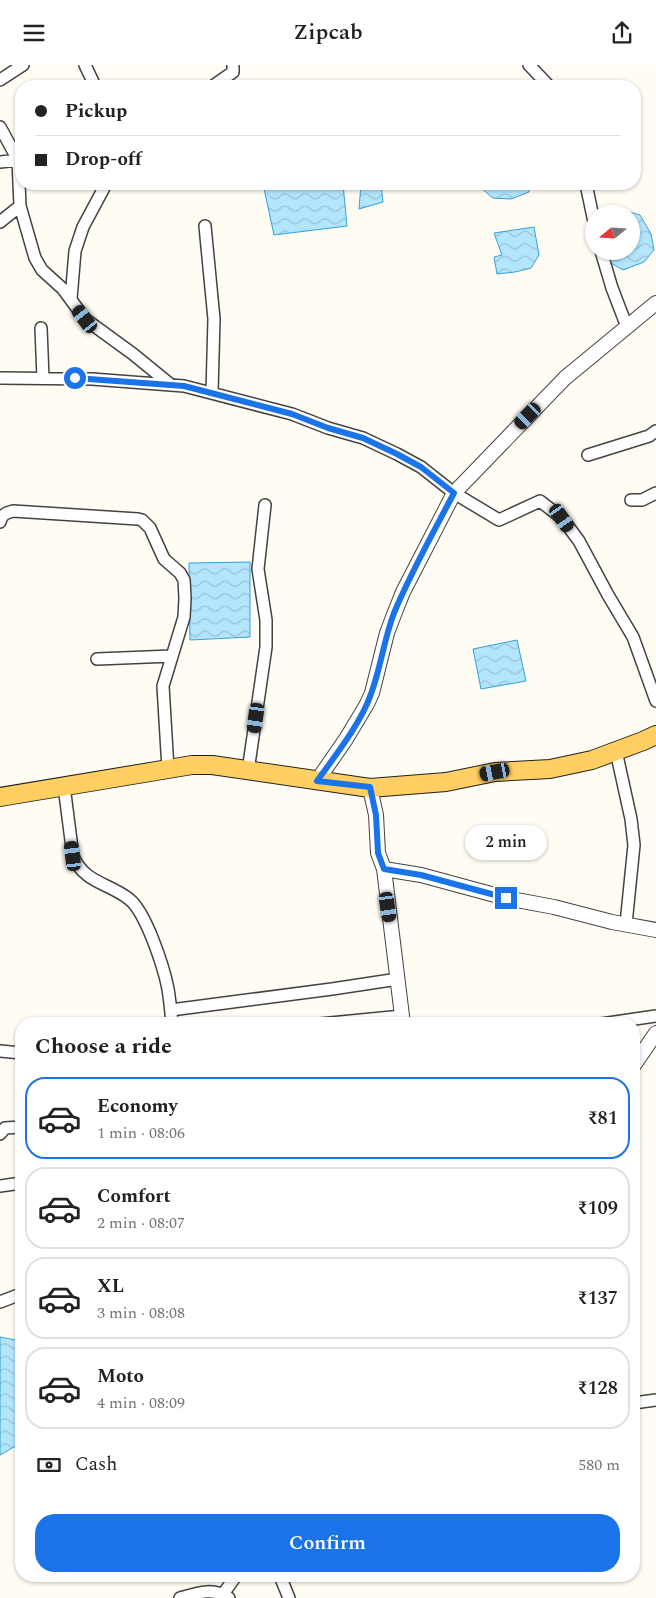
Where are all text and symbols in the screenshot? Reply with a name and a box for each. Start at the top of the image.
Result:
text: Zipcab [293,16,363,49]
icon: menu [20,19,48,47]
icon: share [608,19,636,47]
text: Pickup [65,97,127,126]
text: Drop-off [65,145,142,174]
north arrow [585,205,640,260]
map controls [585,205,640,260]
car [69,303,100,335]
route start [64,367,86,389]
car [512,400,543,432]
car [547,501,576,535]
car [246,702,265,734]
car [478,762,511,782]
callout: 2 min [465,825,547,861]
text: 2 min [485,830,527,854]
car [63,840,82,872]
route end [495,887,517,909]
car [378,891,397,923]
text: Choose a ride [35,1030,172,1063]
text: Economy [97,1092,178,1121]
icon: car [37,1096,82,1141]
text: ₹81 [587,1104,618,1133]
text: 1 min · 08:06 [97,1121,185,1145]
text: Comfort [97,1182,171,1211]
icon: car [37,1186,82,1231]
text: ₹109 [577,1194,618,1223]
text: 2 min · 08:07 [97,1211,185,1235]
text: XL [97,1272,124,1301]
icon: car [37,1276,82,1321]
text: ₹137 [577,1284,618,1313]
text: 3 min · 08:08 [97,1301,185,1325]
text: Moto [97,1362,144,1391]
icon: car [37,1366,82,1411]
text: ₹128 [577,1374,618,1403]
text: 4 min · 08:09 [97,1391,185,1415]
text: Cash [75,1450,117,1479]
icon: cash [35,1451,63,1479]
text: 580 m [578,1453,620,1477]
button: Confirm [35,1514,620,1572]

